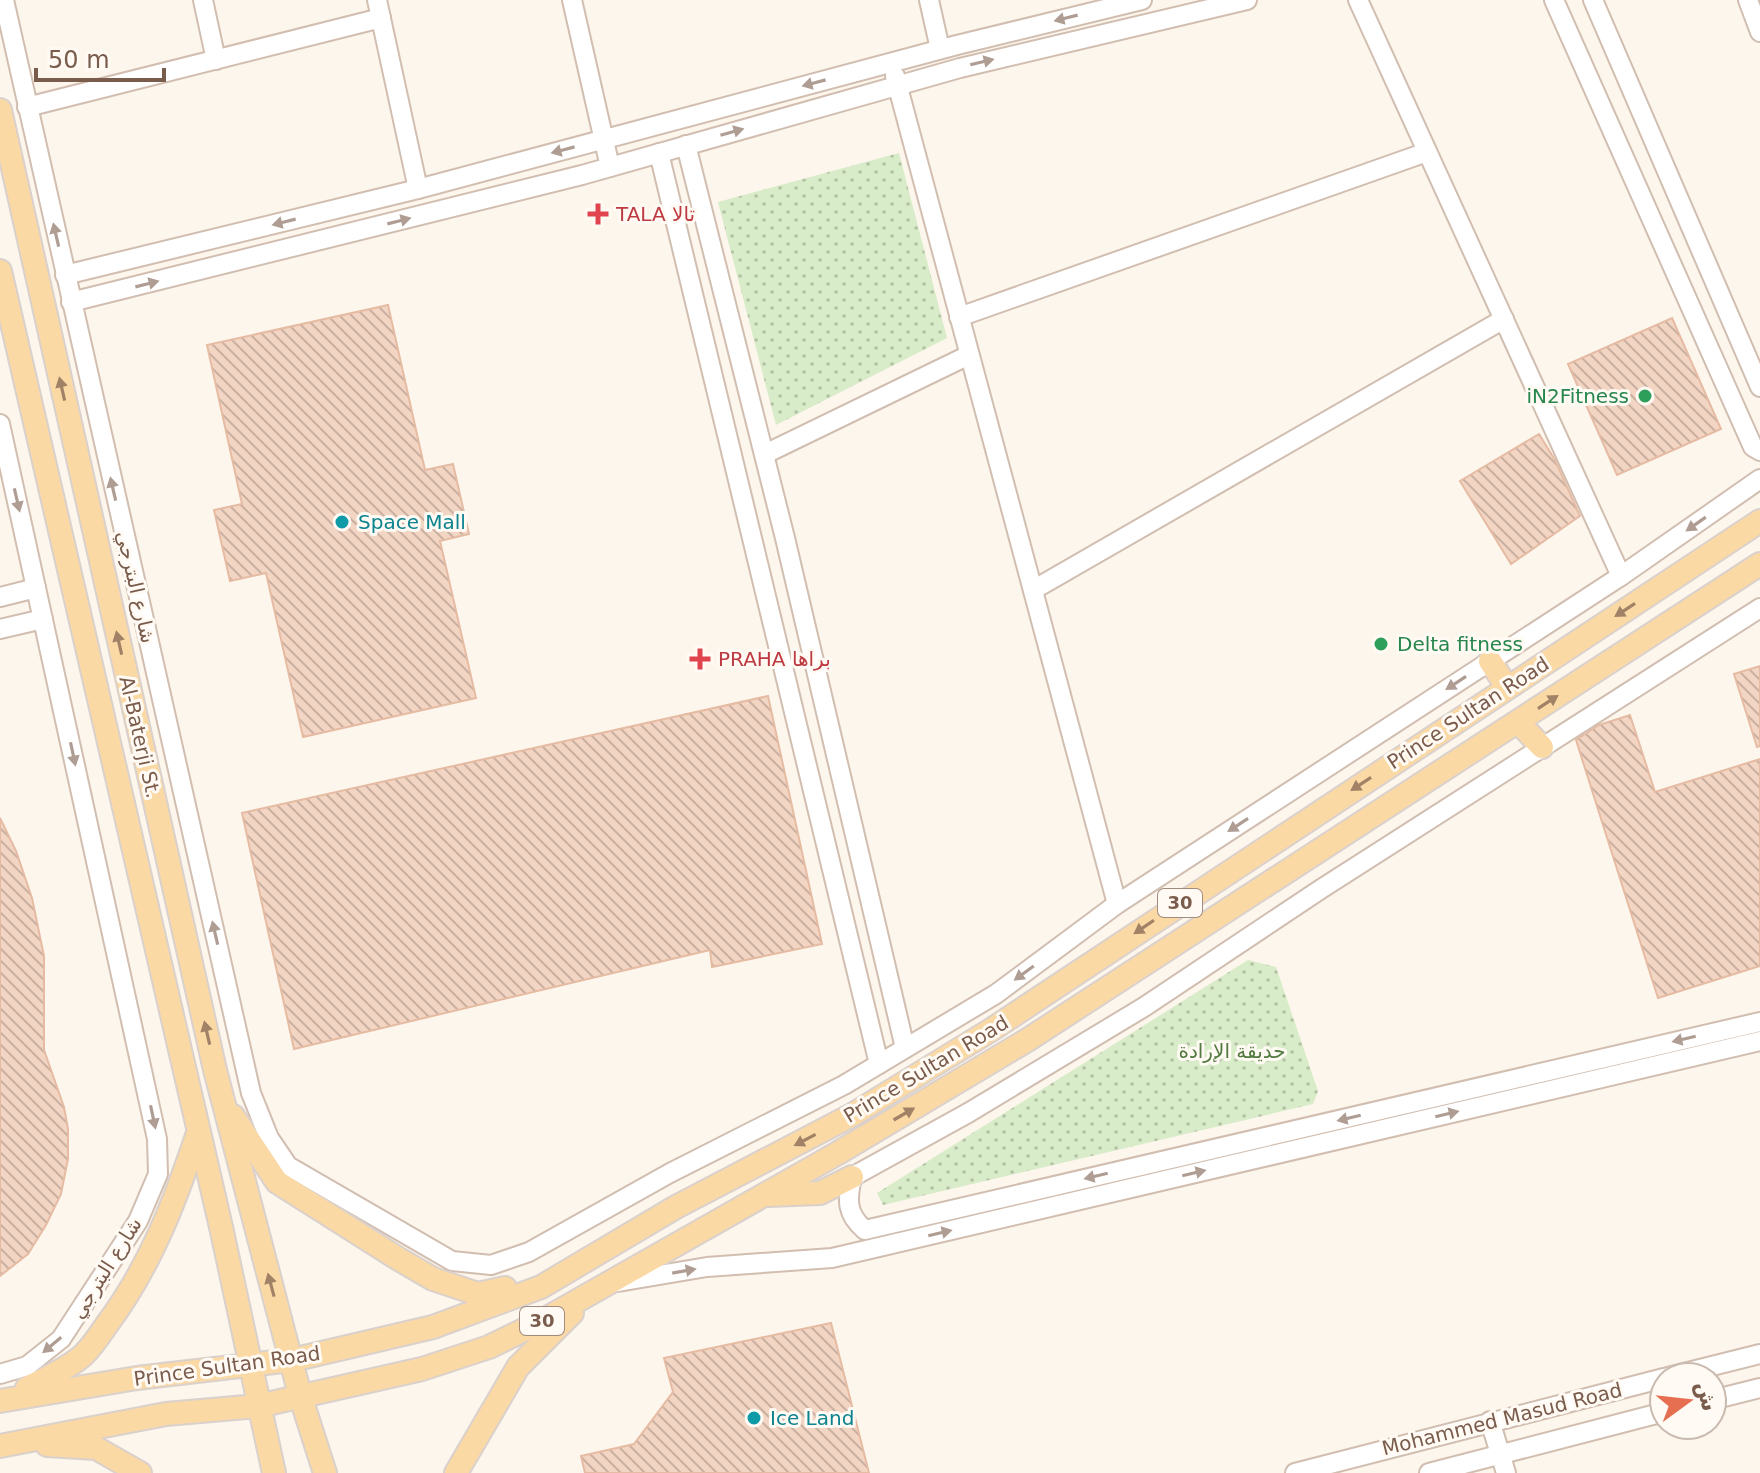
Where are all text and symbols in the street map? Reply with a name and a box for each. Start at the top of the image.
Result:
one-way arrow [1053,13,1078,25]
scale bar [36,32,164,82]
text: 50 m [48,46,110,74]
one-way arrow [970,56,995,68]
one-way arrow [802,77,827,89]
one-way arrow [719,126,744,138]
one-way arrow [551,145,576,157]
place label: TALA تالا [615,202,695,226]
marker: TALA تالا [587,203,609,225]
one-way arrow [387,215,412,227]
one-way arrow [272,216,297,228]
one-way arrow [49,222,62,247]
one-way arrow [135,277,160,289]
one-way arrow [56,377,68,402]
place label: iN2Fitness [1526,384,1629,408]
marker: iN2Fitness [1636,387,1654,405]
one-way arrow [107,476,119,501]
one-way arrow [11,488,24,513]
place label: Space Mall [358,510,466,534]
marker: Space Mall [333,513,351,531]
one-way arrow [1685,516,1706,531]
street label: شارع البترجي [110,528,161,646]
one-way arrow [1614,602,1635,617]
one-way arrow [112,630,125,655]
place label: Delta fitness [1397,632,1523,656]
marker: Delta fitness [1372,635,1390,653]
place label: PRAHA براها [718,647,831,671]
marker: PRAHA براها [689,648,711,670]
street label: Prince Sultan Road [1383,652,1553,774]
street label: Al-Baterji St. [114,674,166,800]
one-way arrow [1445,676,1467,690]
one-way arrow [1537,695,1558,710]
one-way arrow [67,742,80,767]
one-way arrow [1350,776,1372,791]
one-way arrow [1228,818,1249,833]
road number: 30 [1158,889,1202,917]
one-way arrow [1133,919,1155,934]
one-way arrow [208,920,221,945]
one-way arrow [1014,964,1035,980]
street label: Prince Sultan Road [839,1010,1013,1128]
one-way arrow [200,1020,213,1045]
one-way arrow [1671,1034,1696,1046]
park label: حديقة الإرادة [1178,1039,1286,1063]
one-way arrow [147,1105,160,1130]
one-way arrow [1434,1107,1459,1120]
one-way arrow [893,1108,916,1122]
one-way arrow [1336,1112,1361,1125]
one-way arrow [794,1133,817,1146]
one-way arrow [1181,1167,1206,1179]
one-way arrow [1083,1171,1108,1183]
street label: شارع البترجي [65,1213,147,1323]
one-way arrow [928,1226,953,1239]
one-way arrow [672,1264,697,1277]
one-way arrow [264,1273,276,1298]
road number: 30 [520,1307,564,1335]
one-way arrow [43,1336,63,1353]
street label: Prince Sultan Road [132,1341,322,1391]
north arrow [1648,1361,1728,1441]
street label: Mohammed Masud Road [1379,1378,1625,1460]
text: ش [1691,1378,1723,1414]
place label: Ice Land [770,1406,854,1430]
marker: Ice Land [745,1409,763,1427]

